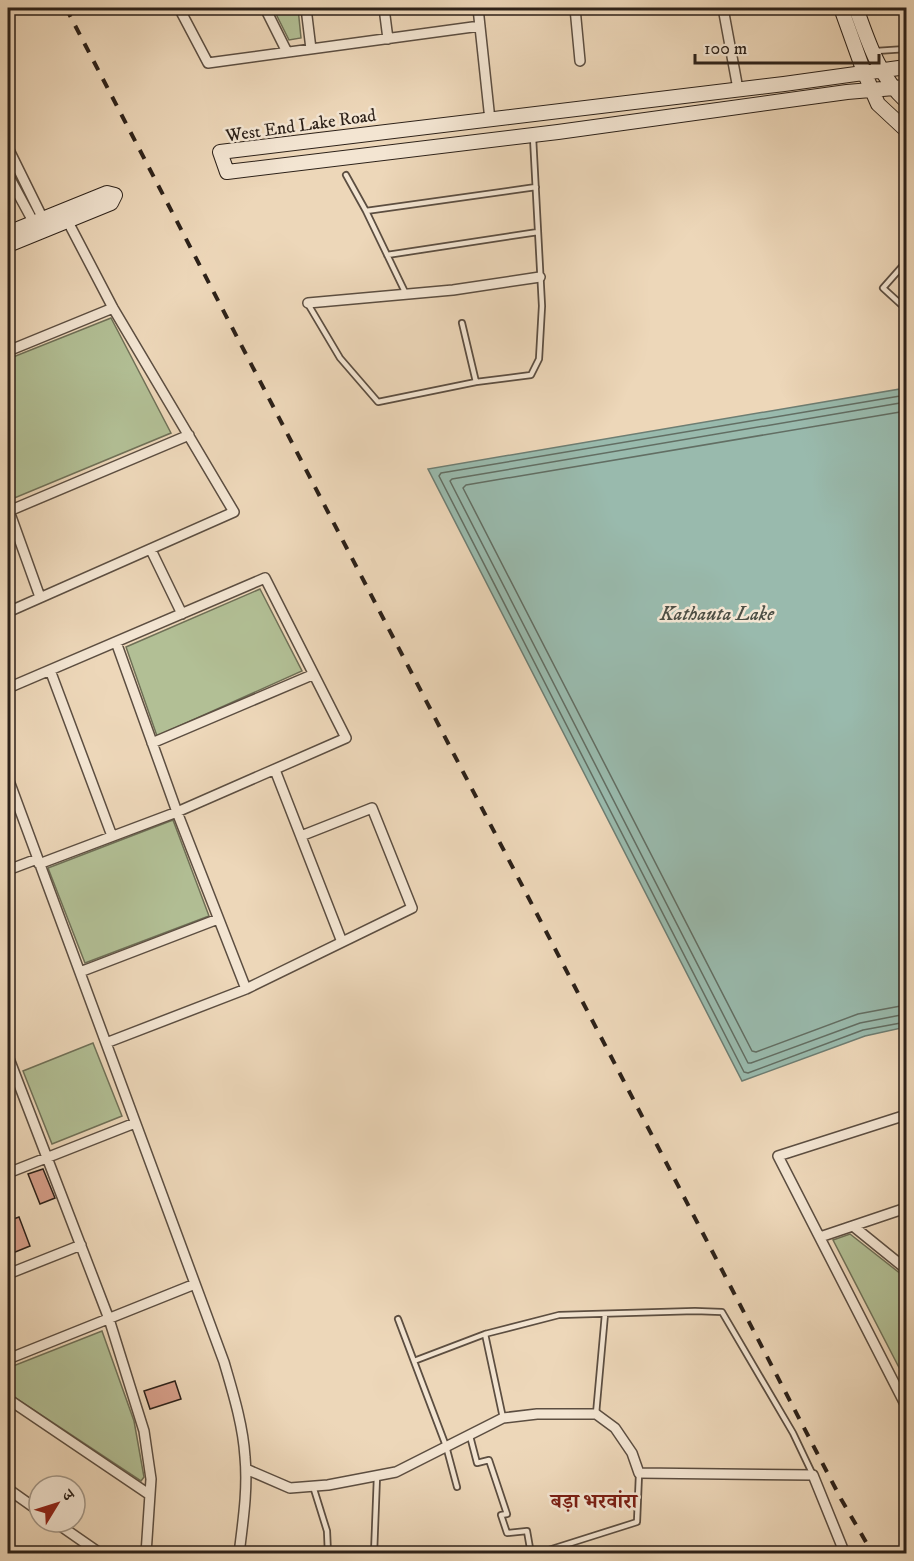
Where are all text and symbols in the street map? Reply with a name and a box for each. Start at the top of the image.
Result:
scale bar [695,27,880,65]
text: 100 m [704,38,747,60]
street label: West End Lake Road [223,105,378,148]
water label: Kathauta Lake [659,602,775,627]
north arrow [27,1474,87,1534]
text: उ [57,1485,80,1506]
district label: बड़ा भरवांरा [549,1489,639,1515]

